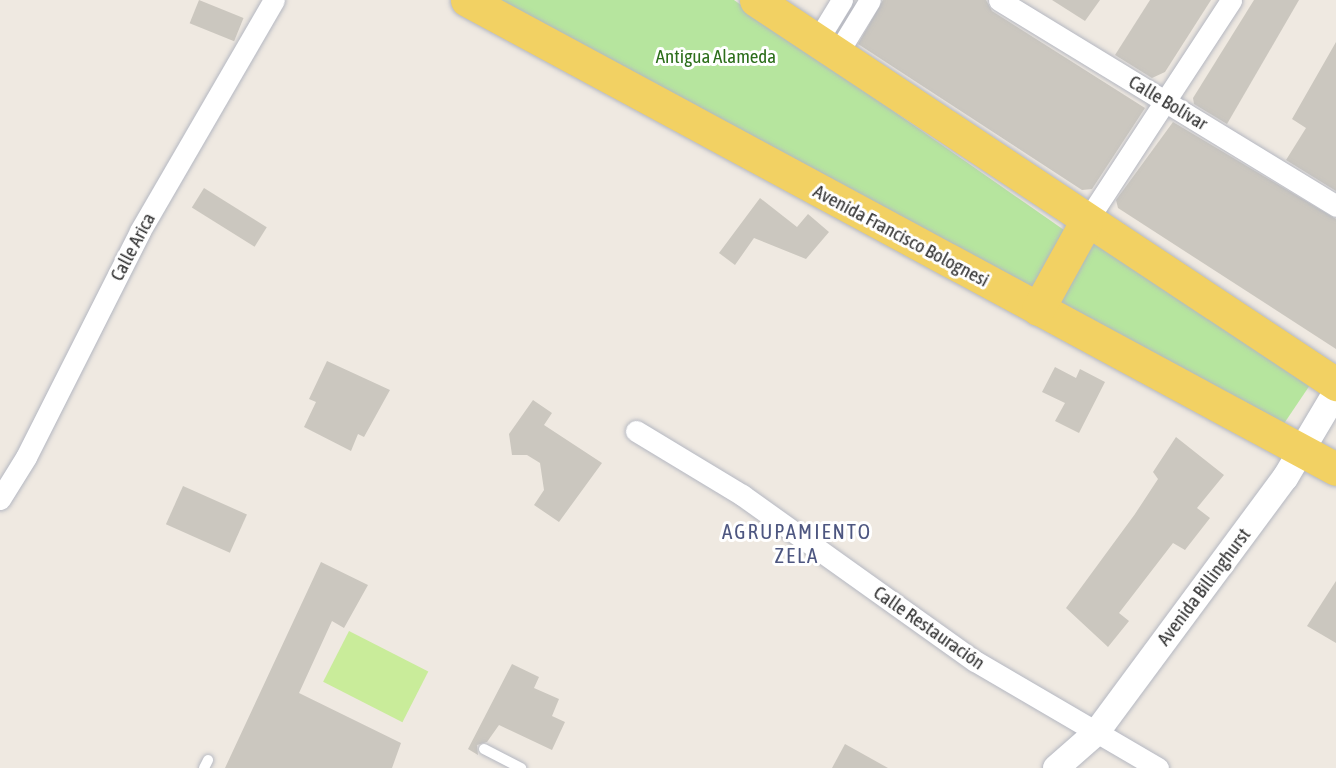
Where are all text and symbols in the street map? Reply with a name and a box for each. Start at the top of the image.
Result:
park label: Antigua Alameda [656,46,776,68]
street label: Calle Bolívar [1124,71,1212,135]
street label: Avenida Francisco Bolognesi [809,180,993,292]
street label: Calle Arica [106,209,160,285]
district label: AGRUPAMIENTO ZELA [724,518,870,568]
street label: Avenida Billinghurst [1152,524,1256,650]
street label: Calle Restauración [869,581,989,675]

